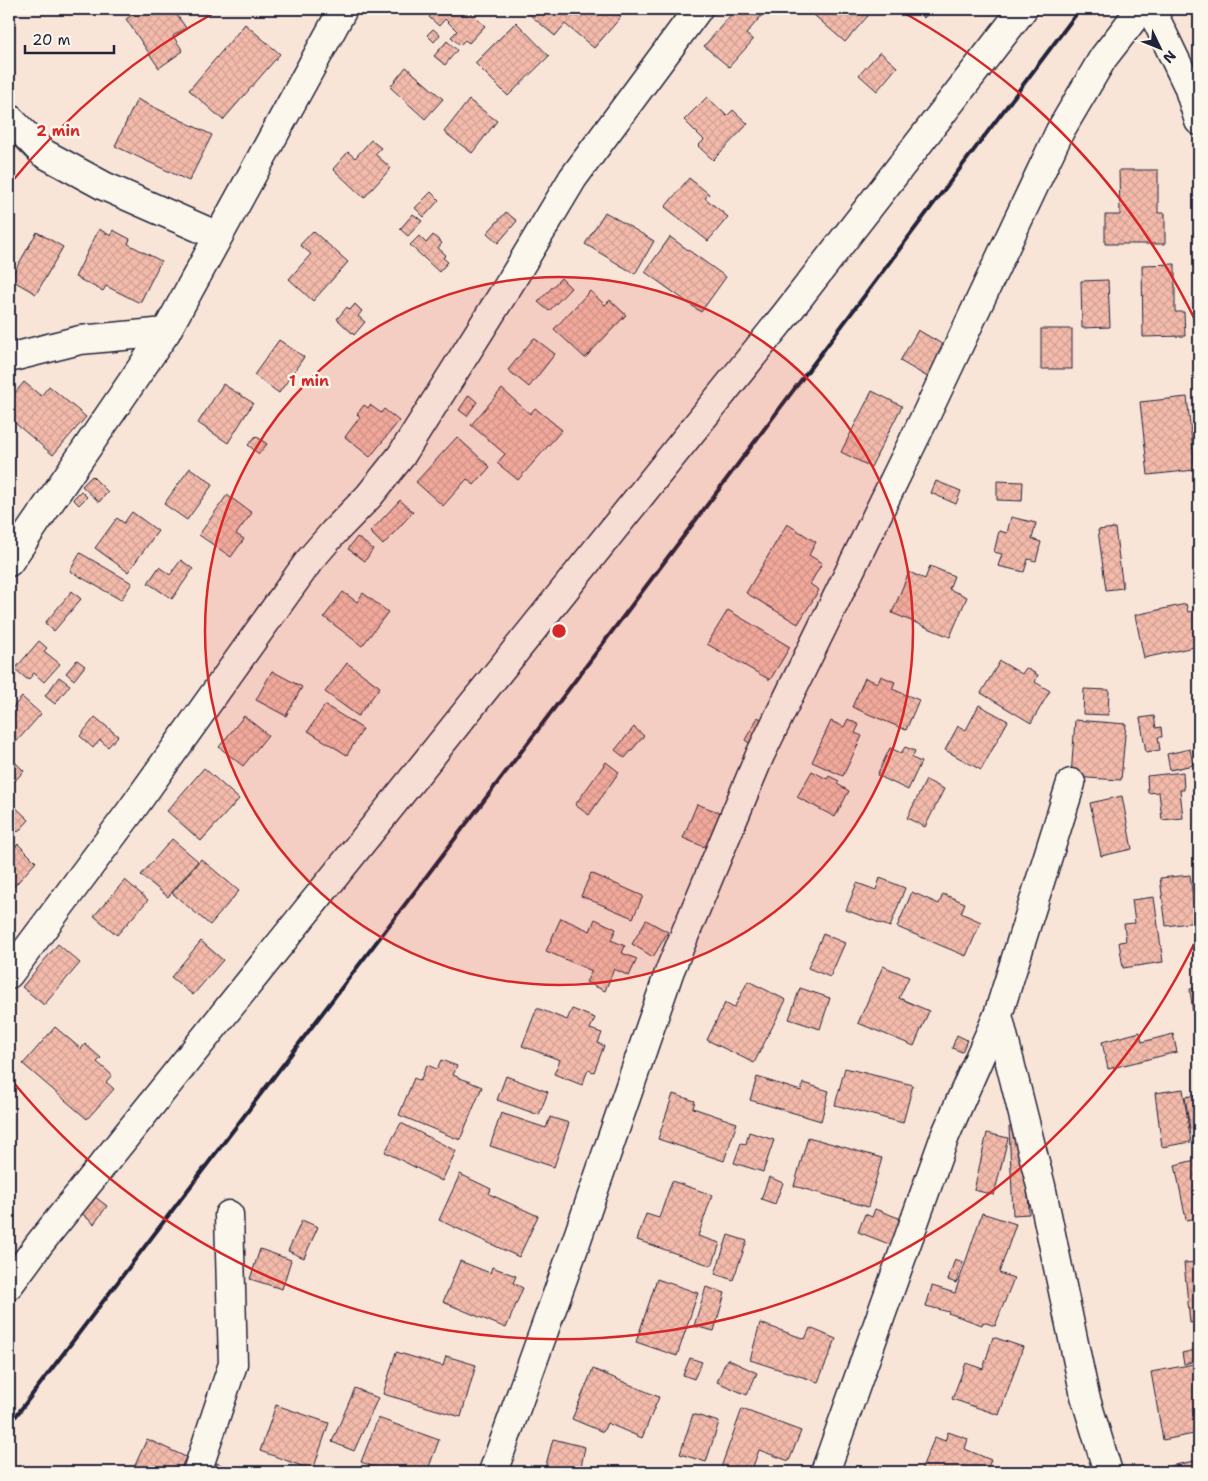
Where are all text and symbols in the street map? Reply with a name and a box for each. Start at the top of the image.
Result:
scale bar [25,22,114,54]
north arrow [1136,22,1186,72]
text: 20 m [32,30,71,50]
text: N [1159,47,1180,67]
text: 2 min [36,121,80,141]
text: 1 min [289,371,329,391]
centre of rings [550,622,568,640]

